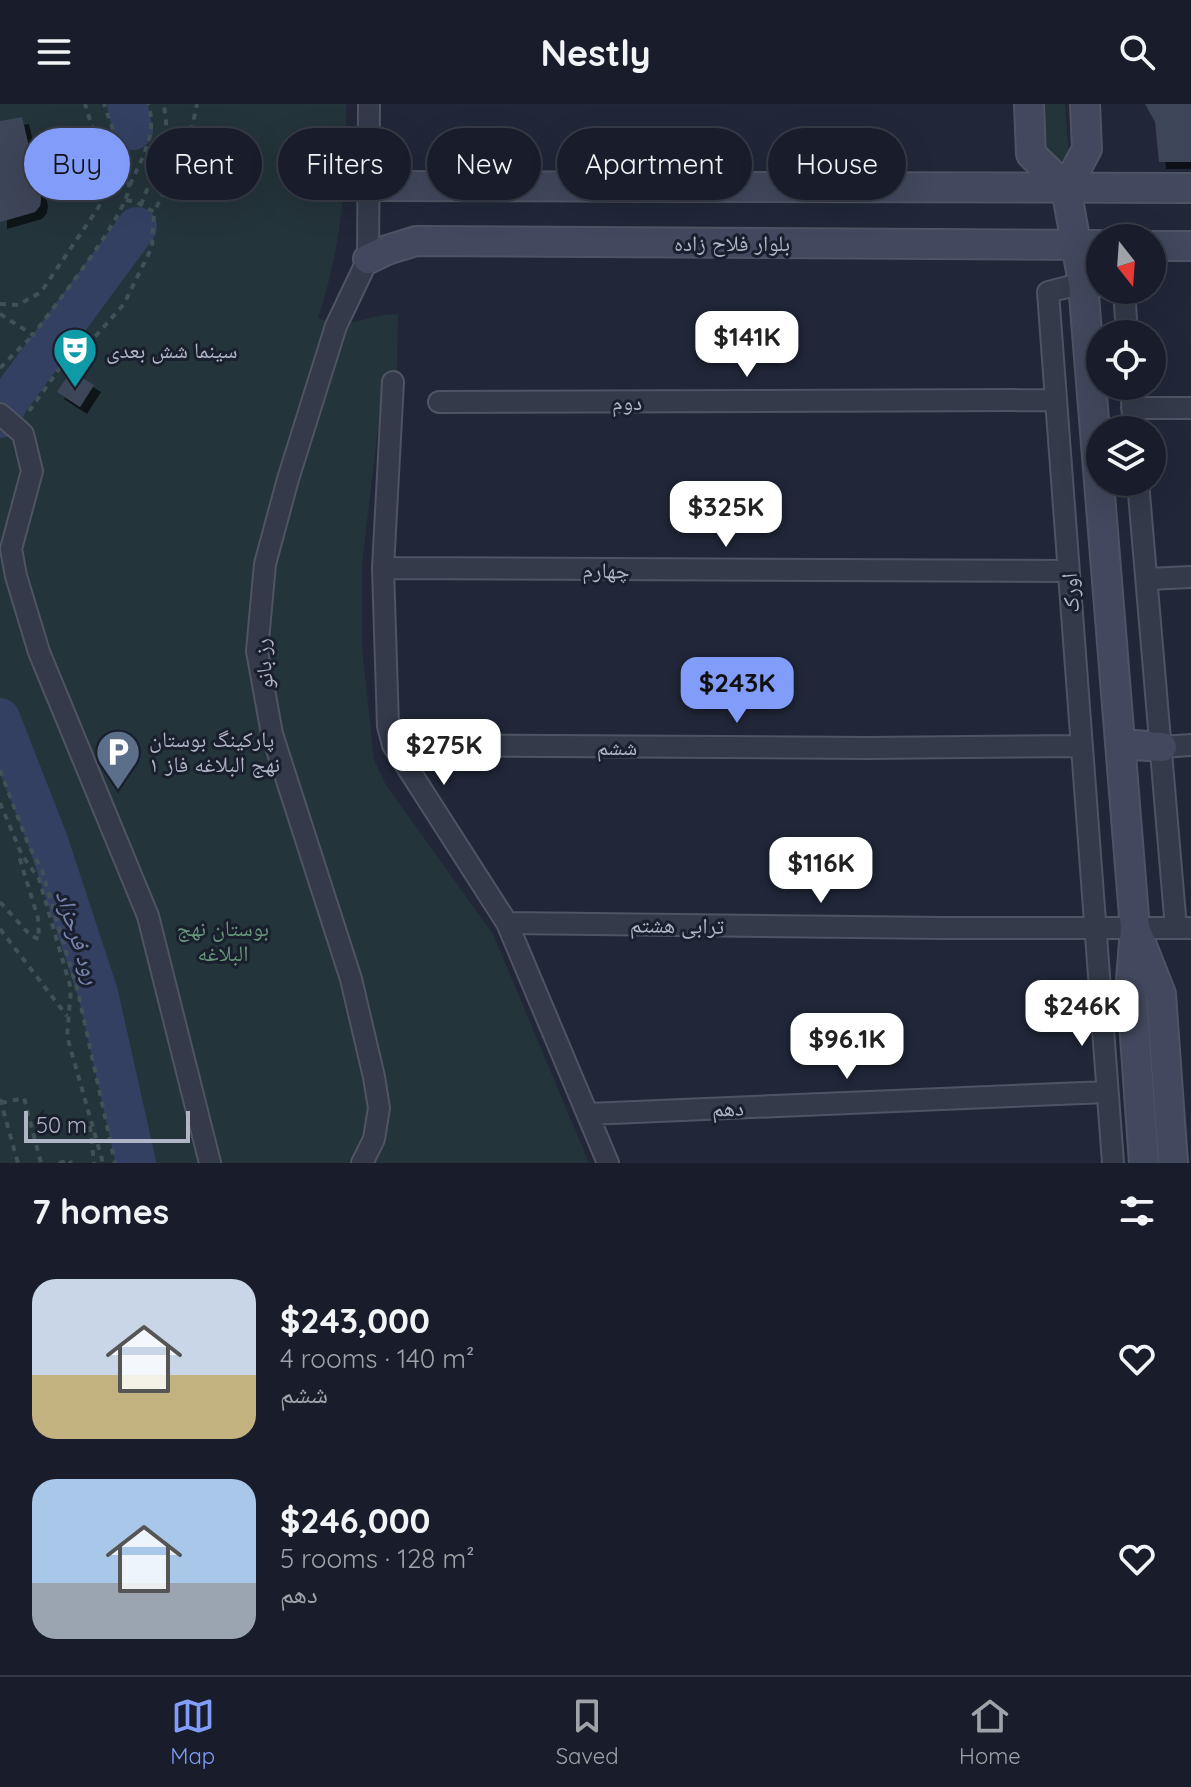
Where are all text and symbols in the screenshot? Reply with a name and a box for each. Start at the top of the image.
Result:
icon: menu [32,30,76,74]
text: Nestly [540,30,651,75]
icon: search [1115,30,1159,74]
chip: Buy [24,128,130,200]
chip: Rent [146,128,262,200]
chip: Filters [278,128,411,200]
chip: New [427,128,541,200]
chip: Apartment [557,128,752,200]
chip: House [768,128,906,200]
north arrow [1086,224,1166,304]
map controls [1086,224,1166,496]
street label: بلوار فلاح زاده [674,229,790,257]
pin: $141K [691,311,803,379]
text: $141K [713,320,781,353]
button: locate [1086,320,1166,400]
theatre icon: سینما شش بعدی [51,326,99,389]
place label: سینما شش بعدی [106,336,238,364]
street label: دوم [612,388,642,417]
button: layers [1086,416,1166,496]
pin: $325K [670,481,782,549]
text: $325K [688,490,764,523]
street label: چهارم [582,556,630,585]
street label: اورک [1055,572,1085,614]
street label: رز بانو [247,637,279,691]
pin: $243K [681,657,793,725]
text: $243K [699,666,775,699]
pin: $275K [388,719,500,787]
place label: پارکینگ بوستان نهج البلاغه فاز ۱ [149,725,280,778]
parking icon: پارکینگ بوستان نهج البلاغه فاز ۱ [94,728,142,791]
text: $275K [406,728,482,761]
street label: ششم [597,733,637,762]
pin: $116K [765,837,877,905]
text: $116K [787,846,855,879]
water label: رود فرحزاد [50,886,108,988]
street label: ترابی هشتم [630,910,725,941]
park label: بوستان نهج البلاغه [177,914,269,967]
pin: $246K [1026,980,1138,1048]
text: $246K [1043,989,1121,1022]
pin: $96.1K [782,1013,912,1081]
text: $96.1K [809,1022,886,1055]
street label: دهم [712,1093,744,1124]
scale bar [24,1107,190,1143]
text: 50 m [36,1111,87,1139]
icon: filters [1115,1189,1159,1233]
text: 7 homes [32,1190,169,1233]
text: $243,000 [280,1299,430,1342]
icon: home [96,1311,192,1407]
icon: heart [1115,1337,1159,1381]
text: 4 rooms · 140 m² [280,1342,474,1375]
text: ششم [280,1377,328,1410]
text: $246,000 [280,1499,430,1542]
icon: home [96,1511,192,1607]
icon: heart [1115,1537,1159,1581]
text: 5 rooms · 128 m² [280,1542,474,1575]
text: دهم [280,1577,318,1610]
tab: Map [170,1694,215,1770]
tab: Saved [556,1694,618,1770]
tab: Home [959,1694,1021,1770]

